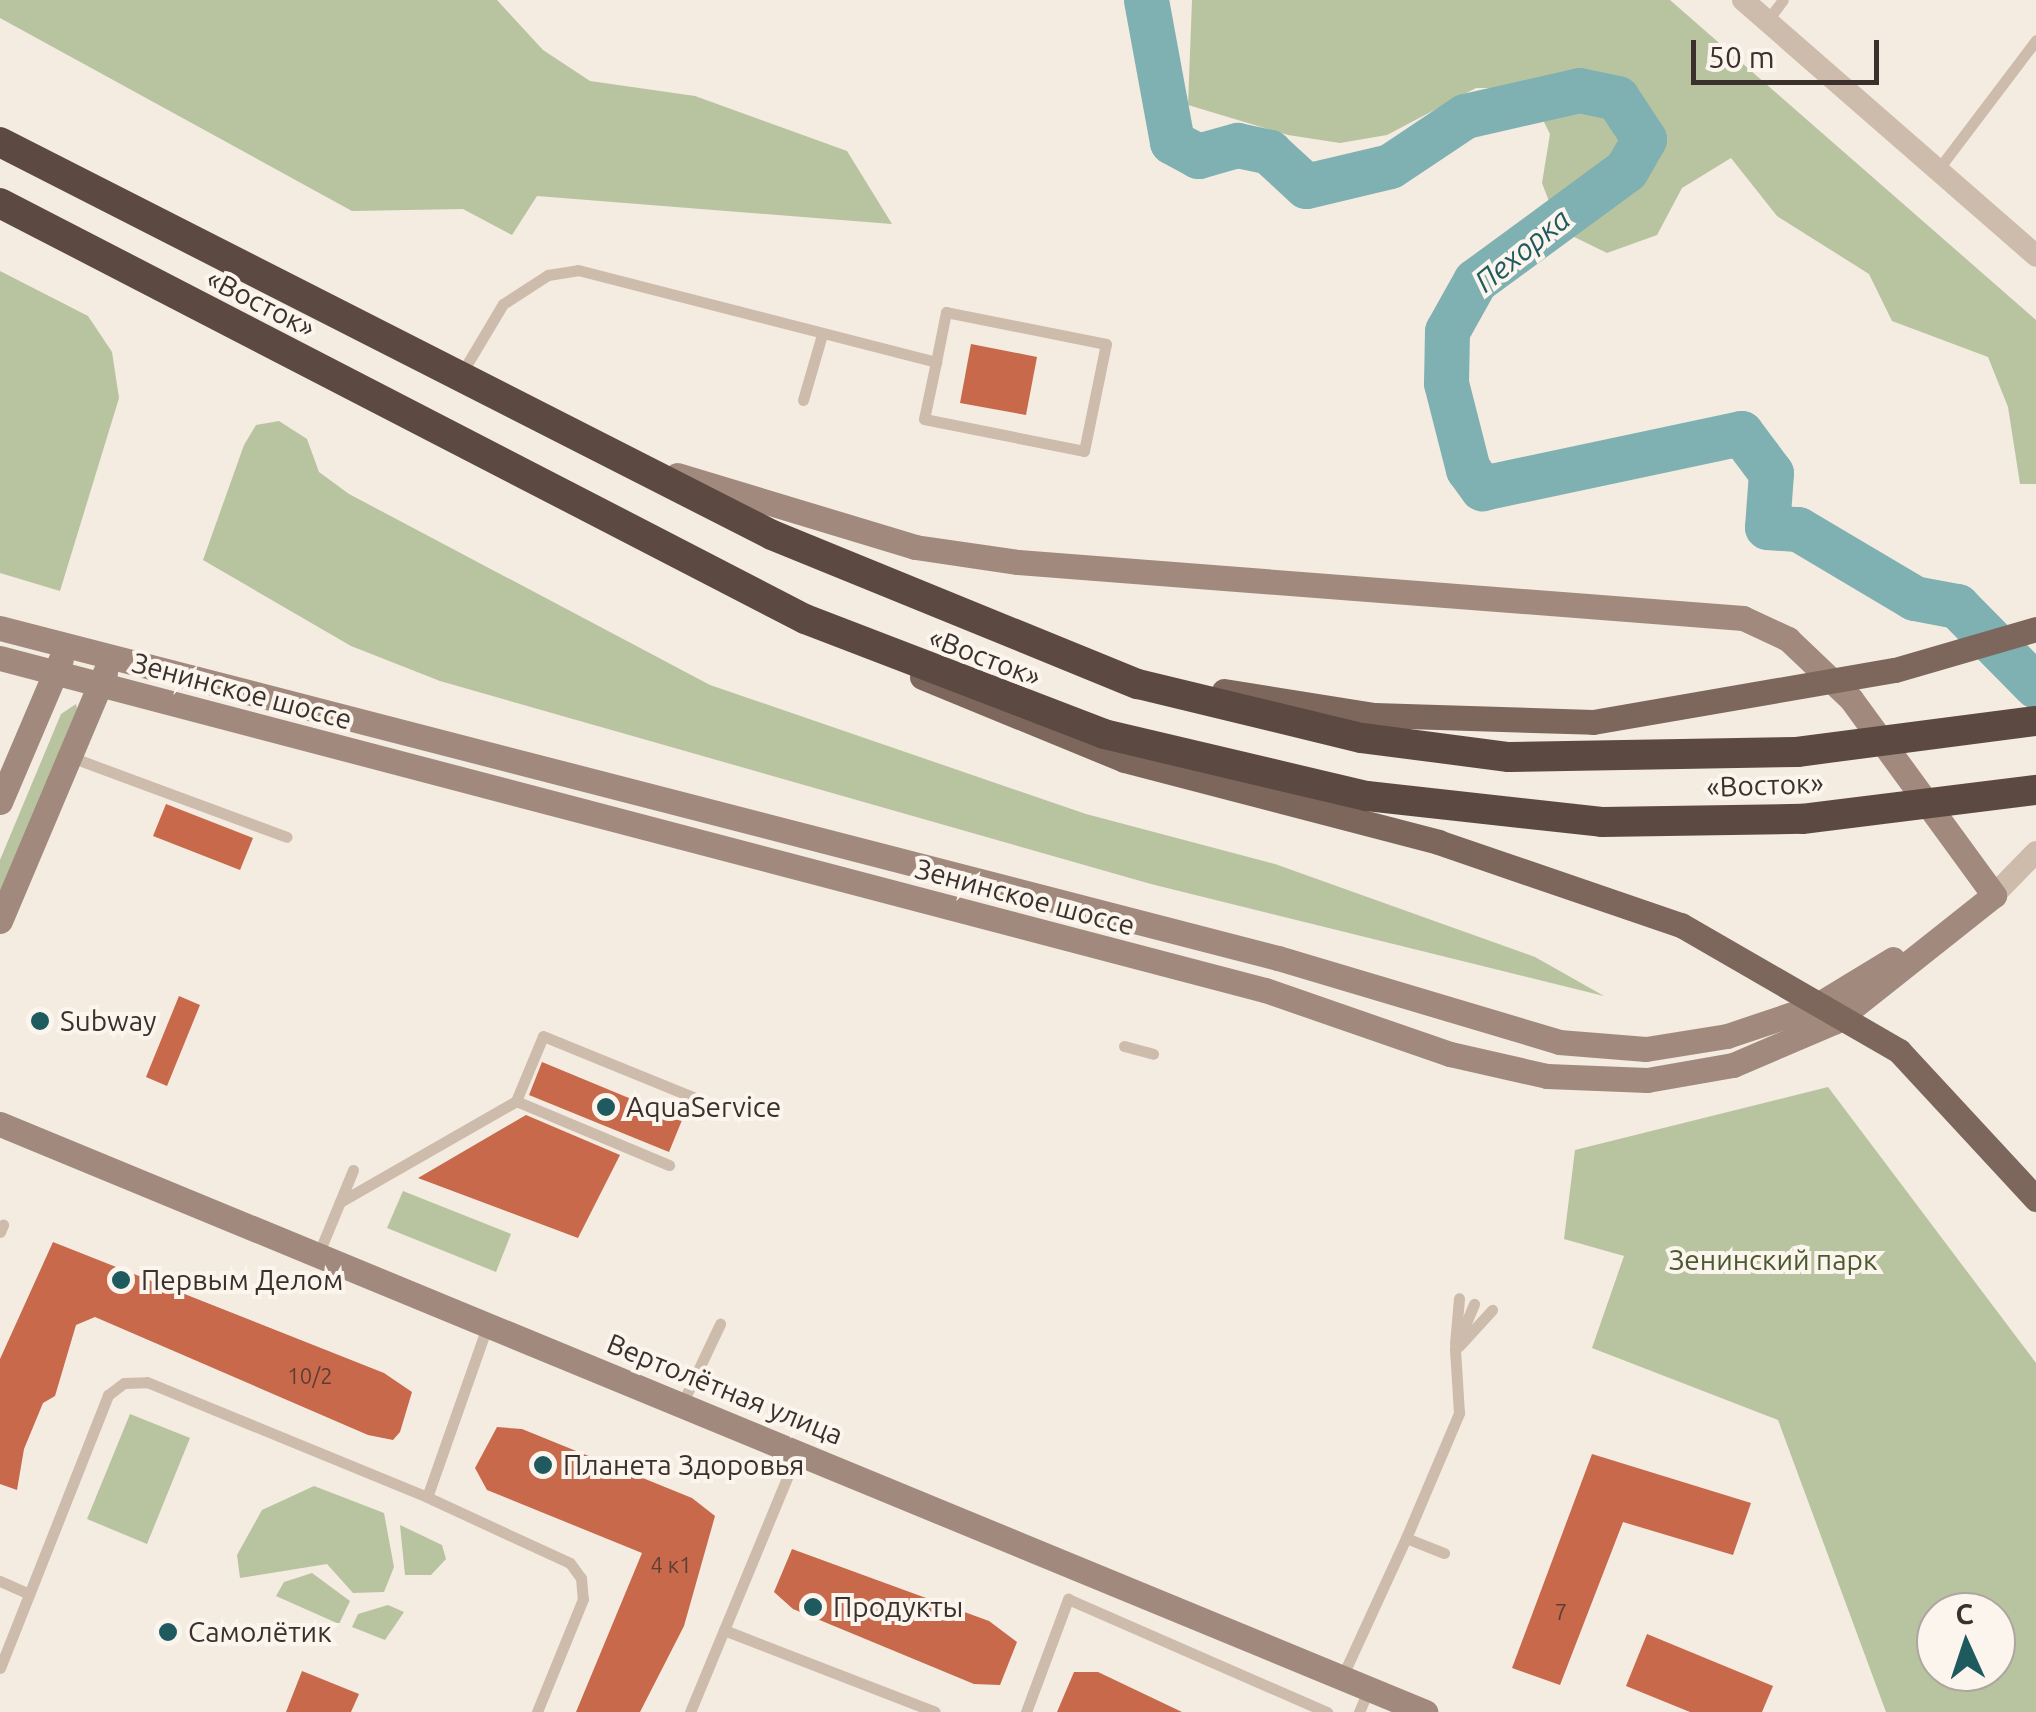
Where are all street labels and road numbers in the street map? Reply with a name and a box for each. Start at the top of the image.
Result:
street label: «Восток» [201,261,321,345]
street label: «Восток» [924,620,1046,694]
street label: Зенинское шоссе [128,646,356,736]
street label: «Восток» [1706,766,1824,804]
street label: Зенинское шоссе [911,852,1139,942]
street label: Вертолётная улица [602,1326,848,1452]

